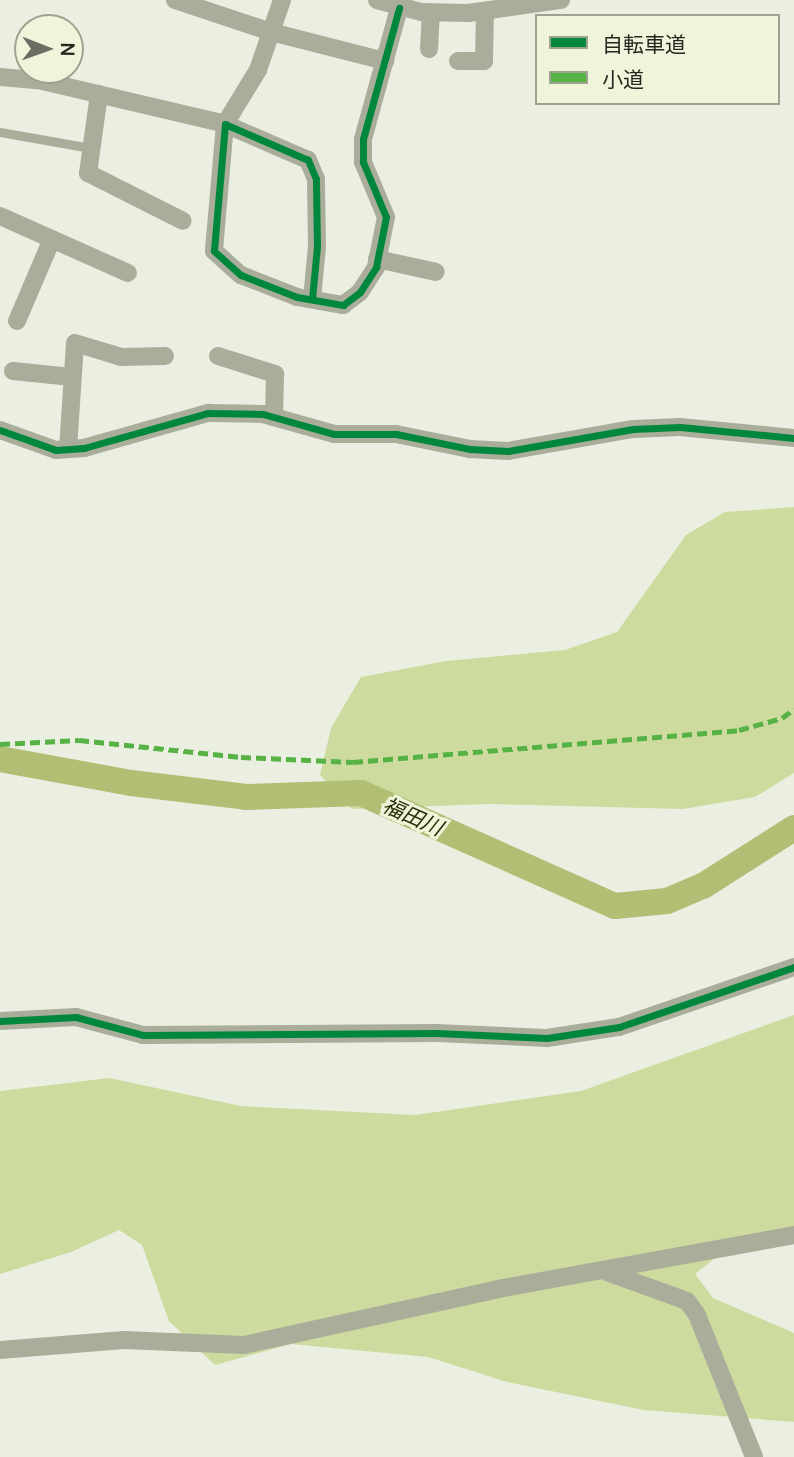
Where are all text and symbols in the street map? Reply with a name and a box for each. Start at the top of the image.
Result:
north arrow [14,14,84,84]
legend [535,14,780,105]
text: 自転車道 [602,30,686,58]
text: N [55,42,81,56]
text: 小道 [602,65,644,93]
water label: 福田川 [379,792,447,840]

